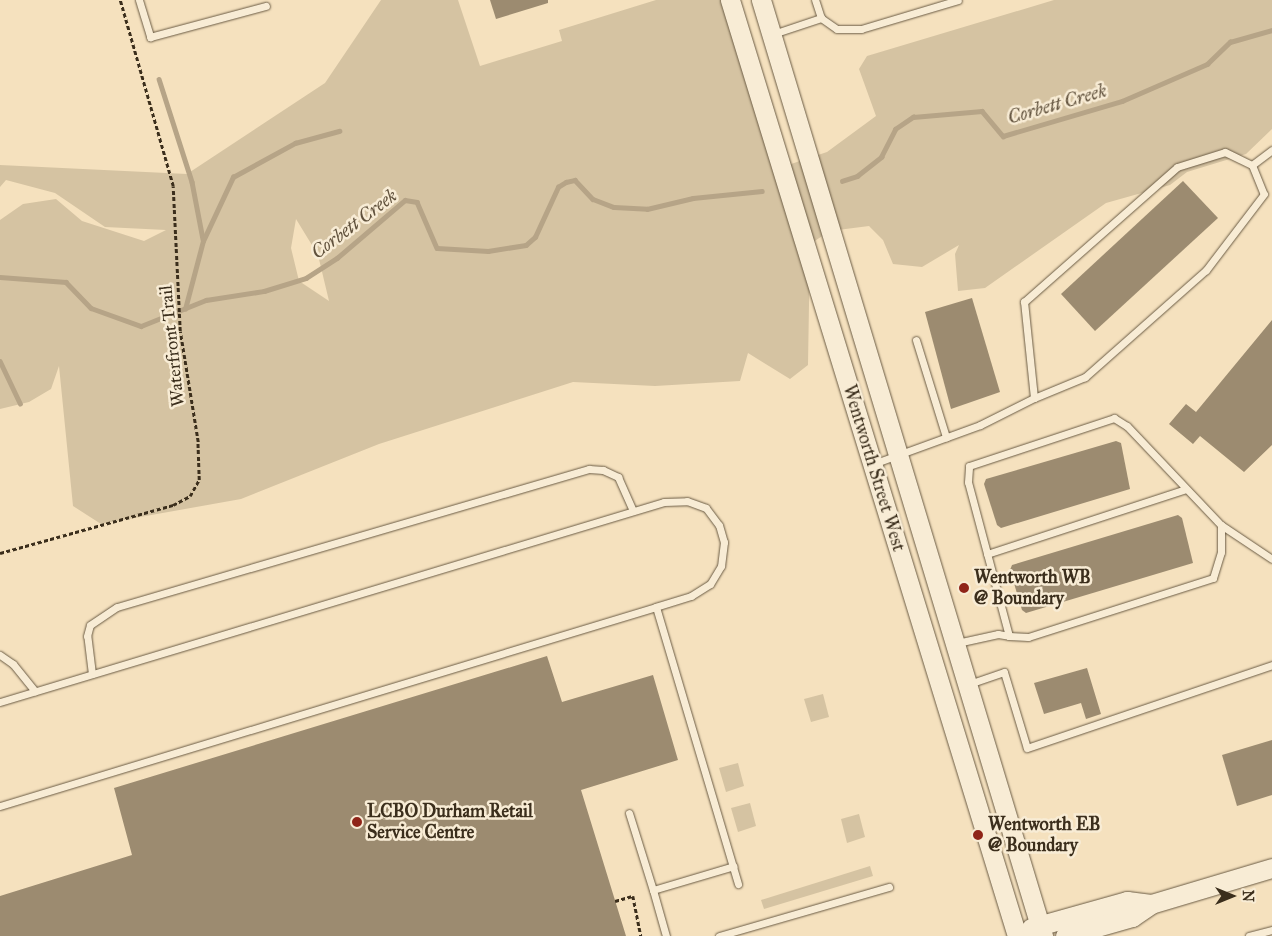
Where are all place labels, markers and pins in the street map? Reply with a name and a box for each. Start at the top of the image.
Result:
place label: Wentworth WB @ Boundary [974,567,1091,610]
marker: Wentworth WB @ Boundary [958,582,970,594]
place label: LCBO Durham Retail Service Centre [367,801,533,844]
place label: Wentworth EB @ Boundary [988,814,1100,856]
marker: LCBO Durham Retail Service Centre [351,816,363,828]
marker: Wentworth EB @ Boundary [972,829,984,841]

